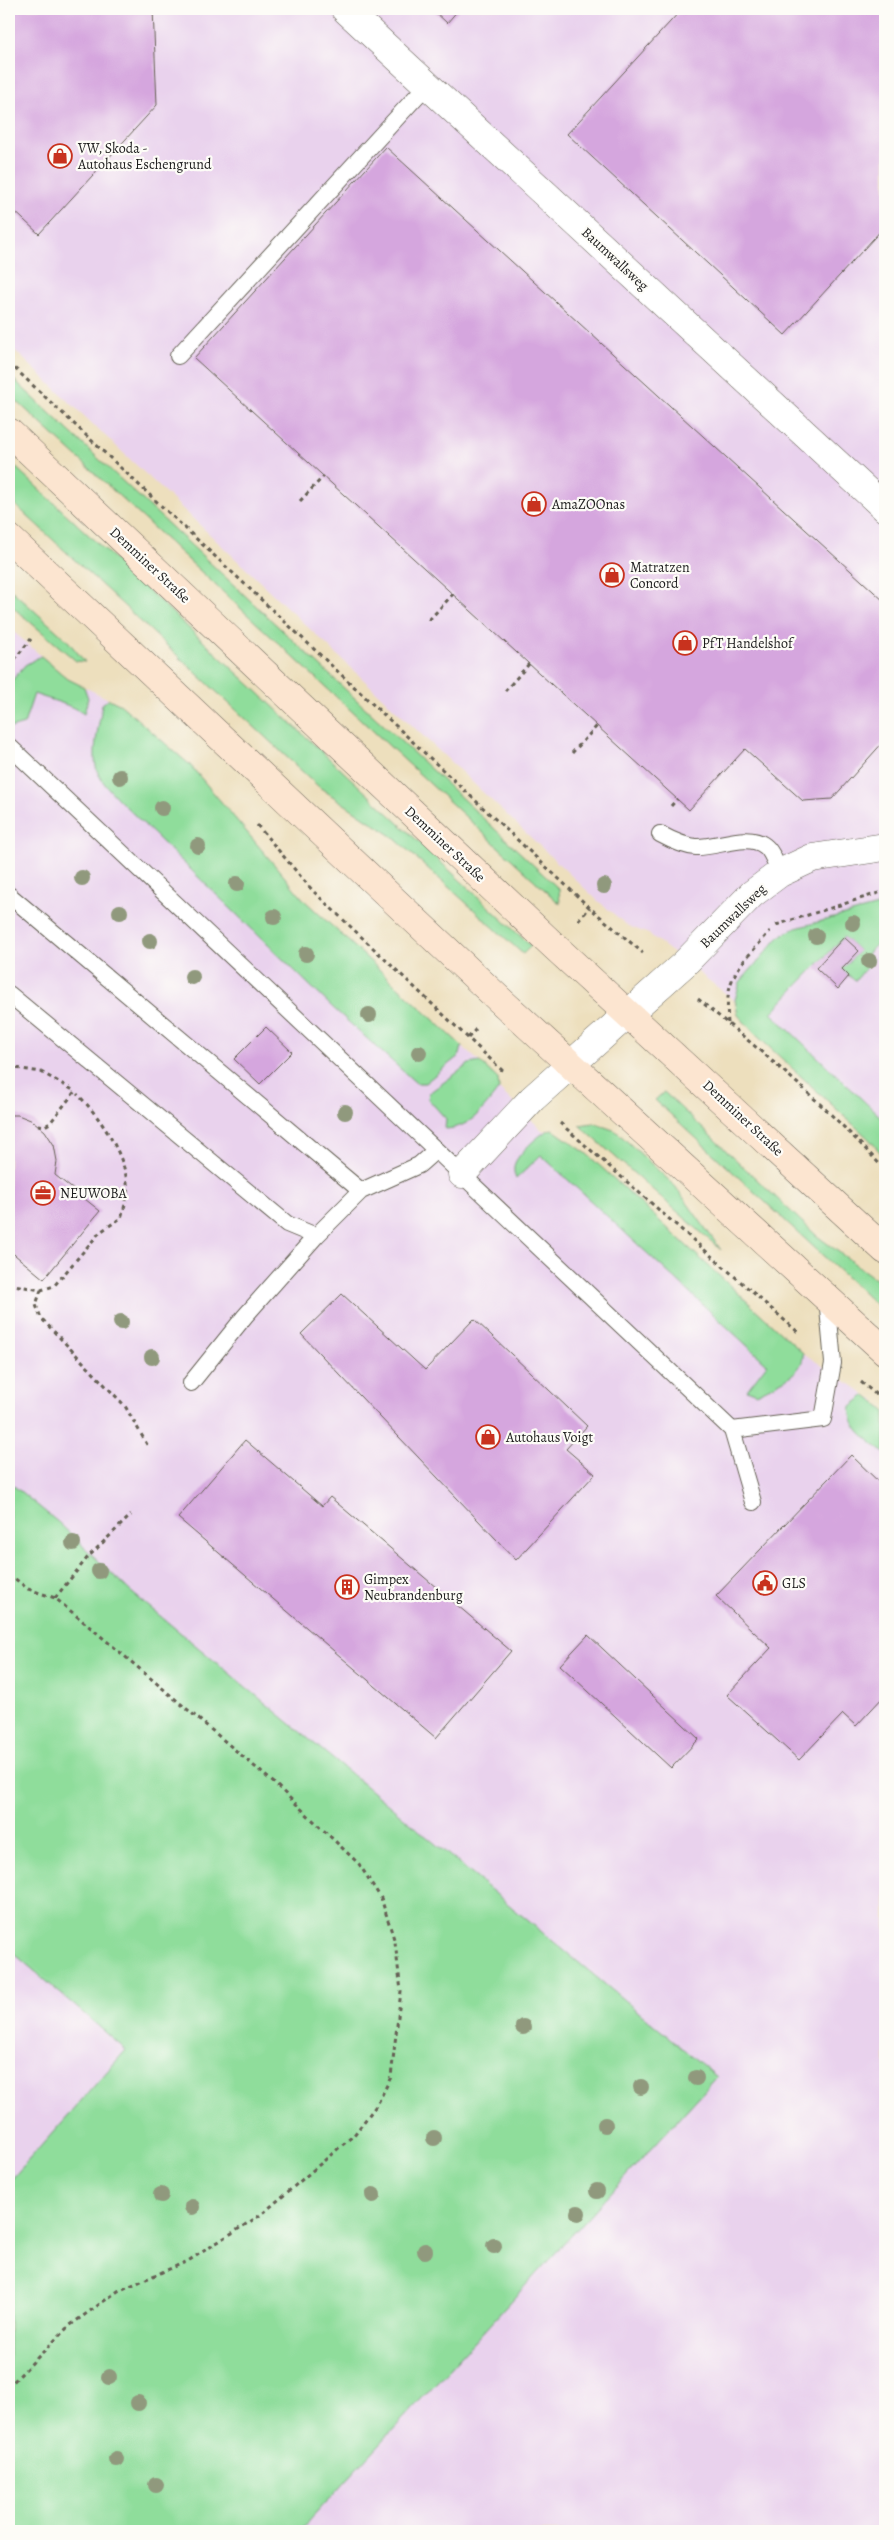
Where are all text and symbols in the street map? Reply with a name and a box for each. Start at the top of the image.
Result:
place label: VW, Skoda - Autohaus Eschengrund [77,139,212,174]
shop icon: VW, Skoda - Autohaus Eschengrund [47,143,73,169]
street label: Baumwallsweg [577,223,653,295]
shop icon: AmaZOOnas [521,491,547,517]
place label: AmaZOOnas [551,495,625,514]
street label: Demminer Straße [106,523,194,607]
place label: Matratzen Concord [630,558,690,593]
shop icon: Matratzen Concord [599,562,625,588]
shop icon: PfT Handelshof [672,630,698,656]
place label: PfT Handelshof [702,634,795,653]
street label: Demminer Straße [401,802,489,886]
street label: Baumwallsweg [696,880,770,952]
street label: Demminer Straße [699,1076,787,1160]
office icon: NEUWOBA [30,1180,56,1206]
place label: NEUWOBA [60,1184,128,1203]
shop icon: Autohaus Voigt [475,1424,501,1450]
place label: Autohaus Voigt [505,1428,593,1447]
place label: Gimpex Neubrandenburg [364,1570,463,1605]
public building icon: GLS [752,1570,778,1596]
building icon: Gimpex Neubrandenburg [334,1574,360,1600]
place label: GLS [782,1574,806,1593]

